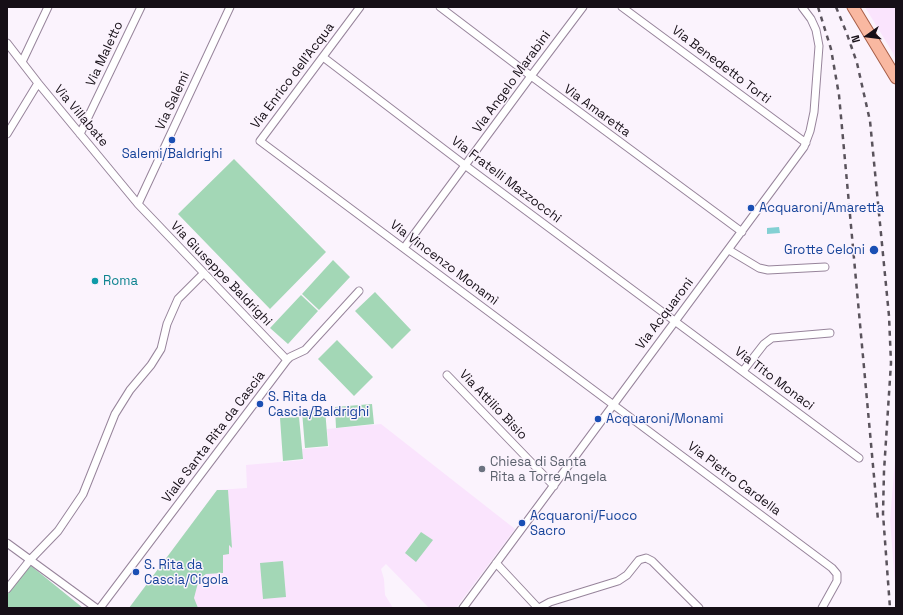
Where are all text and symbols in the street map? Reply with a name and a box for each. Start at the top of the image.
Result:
north arrow [847,16,887,56]
street label: Via Maletto [83,19,127,89]
street label: Via Enrico dell'Acqua [248,20,338,132]
street label: Via Benedetto Torti [668,23,774,107]
street label: Via Angelo Marabini [470,28,554,136]
text: N [848,34,863,44]
street label: Via Salemi [153,69,193,133]
street label: Via Villabate [51,82,111,150]
street label: Via Amaretta [561,82,633,140]
street label: Via Fratelli Mazzocchi [448,133,564,227]
marker: Salemi/Baldrighi [167,135,177,145]
place label: Salemi/Baldrighi [122,146,222,162]
place label: Acquaroni/Amaretta [759,200,884,216]
marker: Acquaroni/Amaretta [746,203,756,213]
street label: Via Vincenzo Monamì [387,217,501,309]
street label: Via Giuseppe Baldrighi [167,218,275,330]
place label: Grotte Celoni [784,242,865,258]
marker: Grotte Celoni [868,244,880,256]
place label: Roma [103,273,138,289]
street label: Via Acquaroni [633,275,697,353]
marker: Roma [90,276,100,286]
street label: Via Tito Monaci [731,344,817,414]
street label: Via Attilio Bisio [456,367,530,443]
street label: Viale Santa Rita da Cascia [159,368,269,506]
place label: S. Rita da Cascia/Baldrighi [268,389,369,420]
marker: S. Rita da Cascia/Baldrighi [255,399,265,409]
place label: Acquaroni/Monami [606,411,724,427]
marker: Acquaroni/Monami [593,414,603,424]
street label: Via Pietro Cardella [684,439,784,519]
place label: Chiesa di Santa Rita a Torre Angela [490,454,607,485]
marker: Chiesa di Santa Rita a Torre Angela [477,464,487,474]
place label: Acquaroni/Fuoco Sacro [530,508,637,539]
marker: Acquaroni/Fuoco Sacro [517,518,527,528]
place label: S. Rita da Cascia/Cigola [144,557,228,588]
marker: S. Rita da Cascia/Cigola [131,567,141,577]

